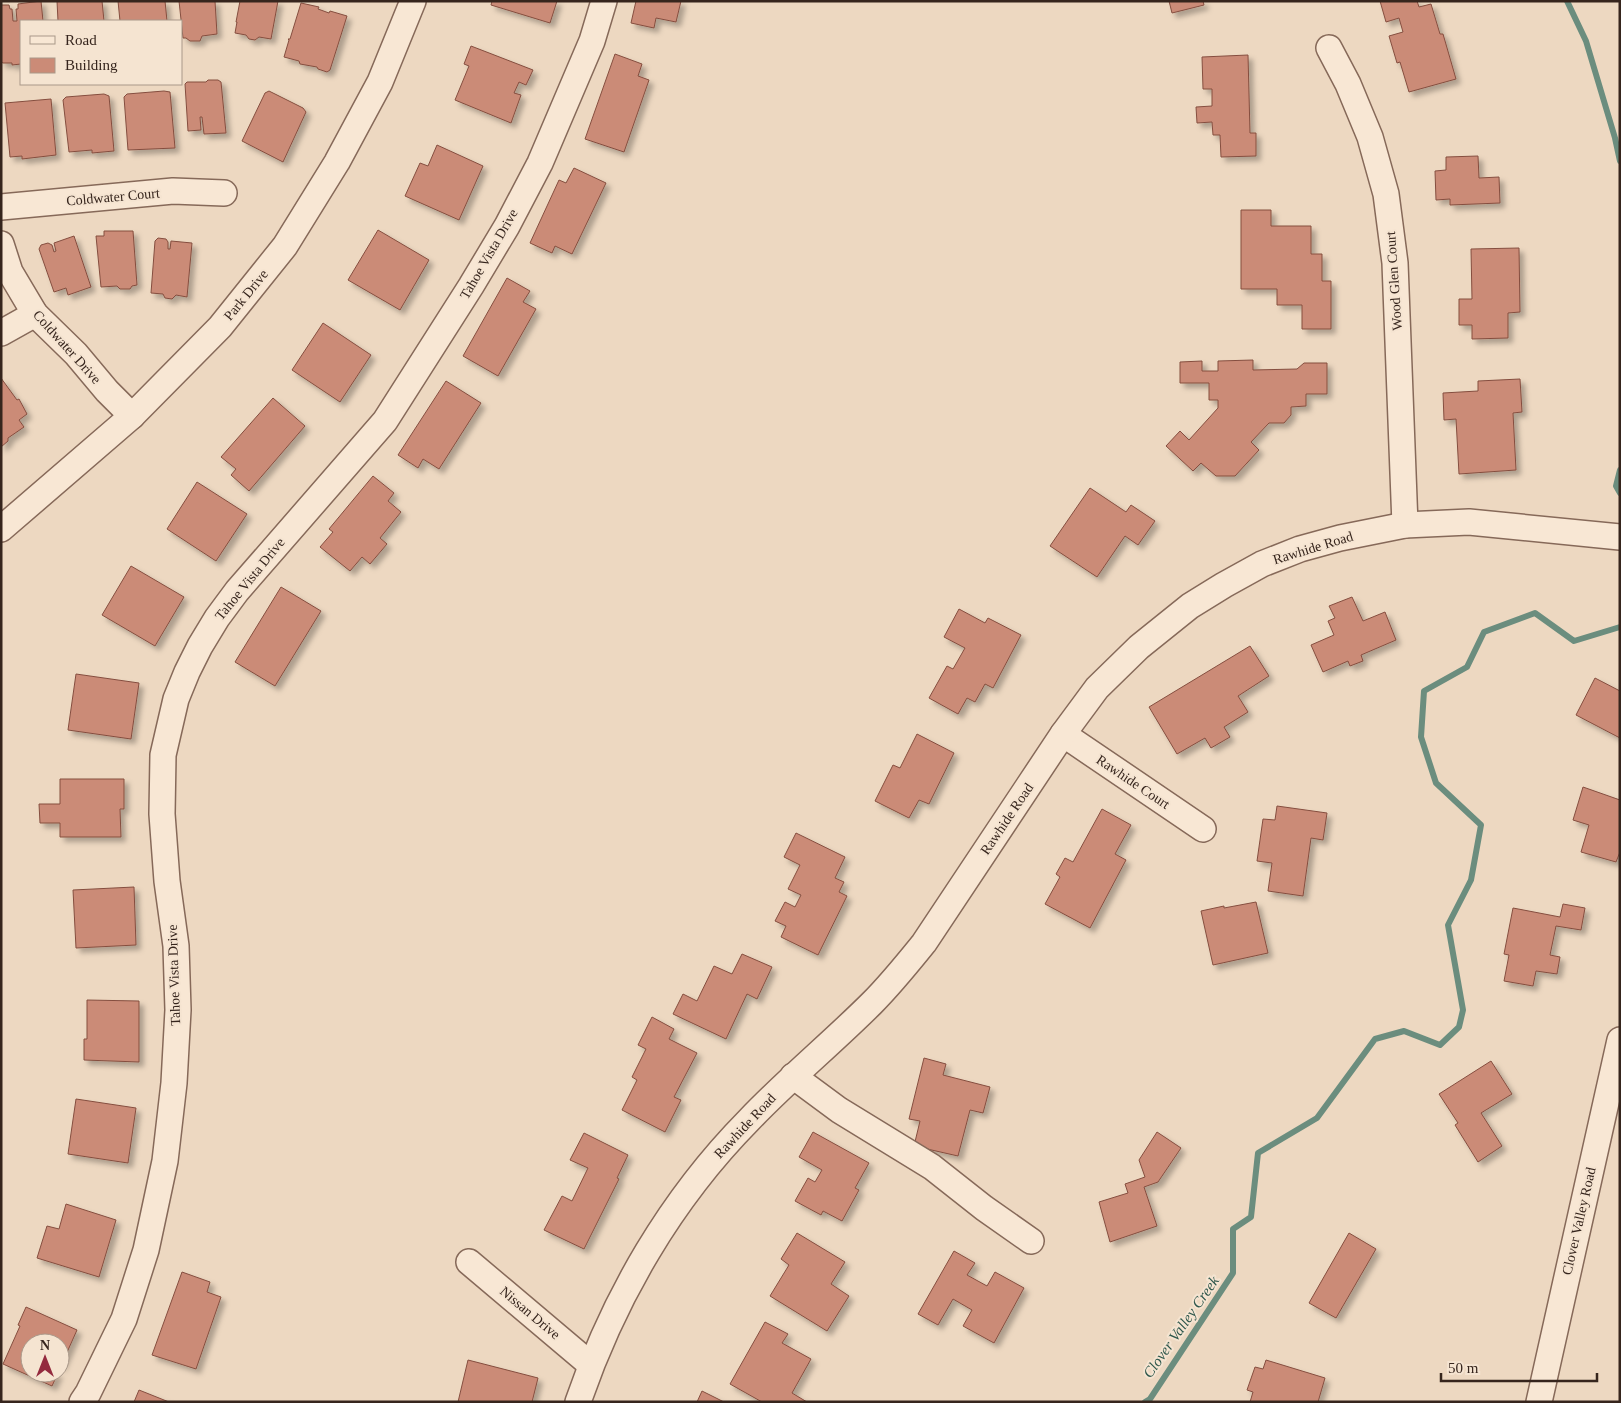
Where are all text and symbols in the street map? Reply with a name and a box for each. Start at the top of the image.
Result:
legend [20,20,182,85]
text: Road [65,32,97,48]
text: Building [65,57,118,73]
street label: Coldwater Court [66,185,160,209]
street label: Tahoe Vista Drive [457,206,521,302]
street label: Wood Glen Court [1383,231,1405,331]
street label: Park Drive [221,267,271,323]
street label: Coldwater Drive [30,307,104,387]
street label: Rawhide Road [1271,529,1355,567]
street label: Tahoe Vista Drive [212,535,288,623]
street label: Rawhide Court [1094,752,1173,812]
street label: Rawhide Road [978,780,1036,858]
street label: Tahoe Vista Drive [165,924,183,1026]
street label: Rawhide Road [711,1091,779,1161]
street label: Clover Valley Road [1559,1166,1599,1276]
water label: Clover Valley Creek [1140,1273,1222,1381]
street label: Nissan Drive [497,1284,563,1342]
north arrow [20,1333,70,1383]
text: N [40,1338,50,1353]
scale bar [1441,1350,1597,1382]
text: 50 m [1448,1360,1479,1376]

